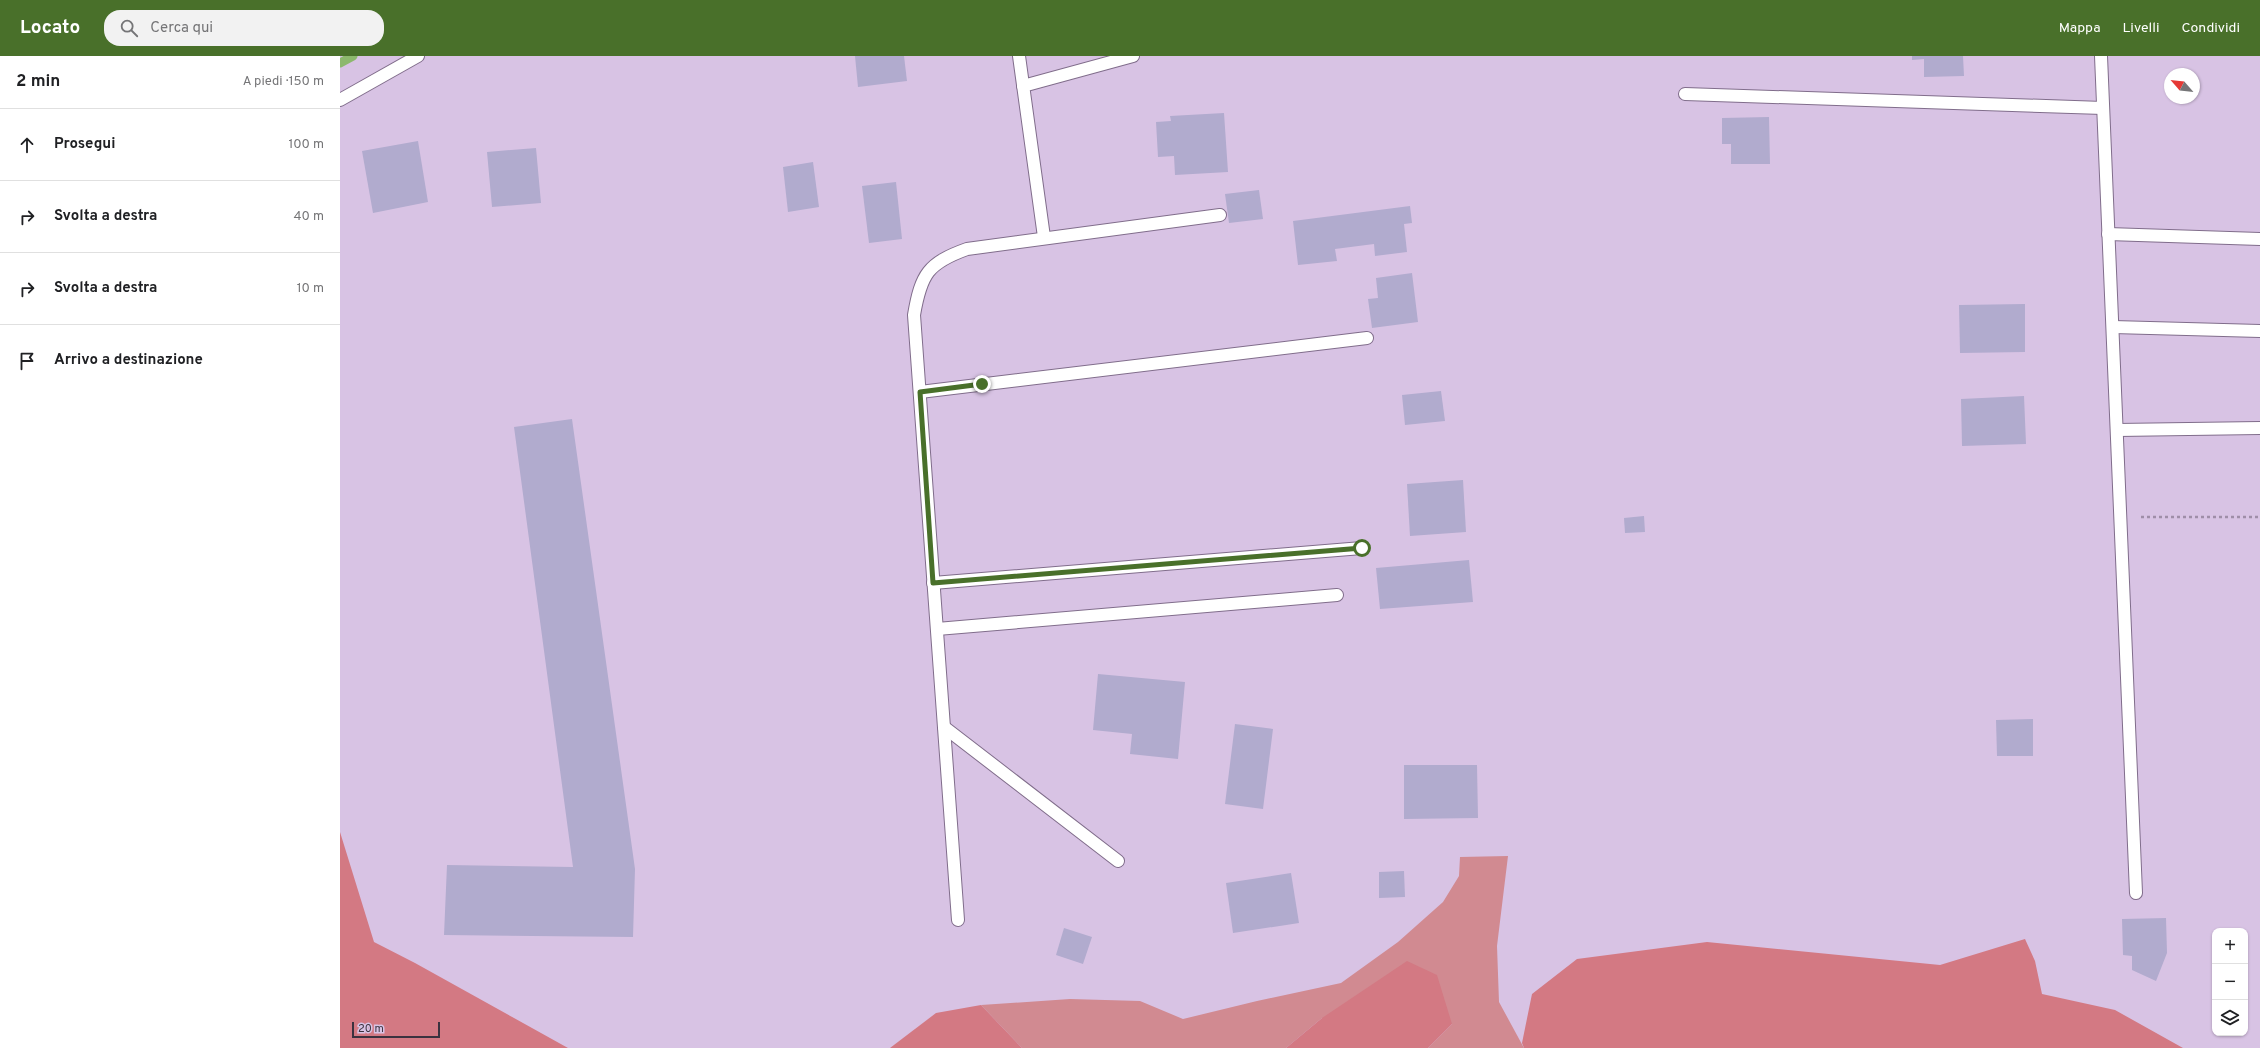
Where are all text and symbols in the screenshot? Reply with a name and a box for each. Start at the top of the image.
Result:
search box [104,10,384,46]
text: Locato [20,16,80,40]
icon: search [118,17,140,39]
text: Cerca qui [150,19,213,38]
text: Mappa [2059,20,2101,37]
text: Livelli [2123,20,2159,37]
text: Condividi [2181,20,2240,37]
north arrow [2164,68,2200,104]
text: 2 min [16,71,60,93]
text: A piedi · 150 m [243,74,324,90]
icon: ahead [16,134,38,156]
text: Prosegui [54,135,115,154]
text: 100 m [288,137,324,153]
icon: right [16,206,38,228]
text: Svolta a destra [54,207,157,226]
text: 40 m [294,209,324,225]
icon: right [16,278,38,300]
text: Svolta a destra [54,279,157,298]
text: 10 m [297,281,324,297]
icon: arrive [16,350,38,372]
text: Arrivo a destinazione [54,351,203,370]
route end [973,375,991,393]
route start [1353,539,1371,557]
map controls [2212,928,2248,1036]
button: + [2212,928,2248,964]
button: − [2212,964,2248,1000]
button: layers [2212,1000,2248,1036]
scale bar [352,1020,440,1039]
text: 20 m [358,1022,384,1036]

